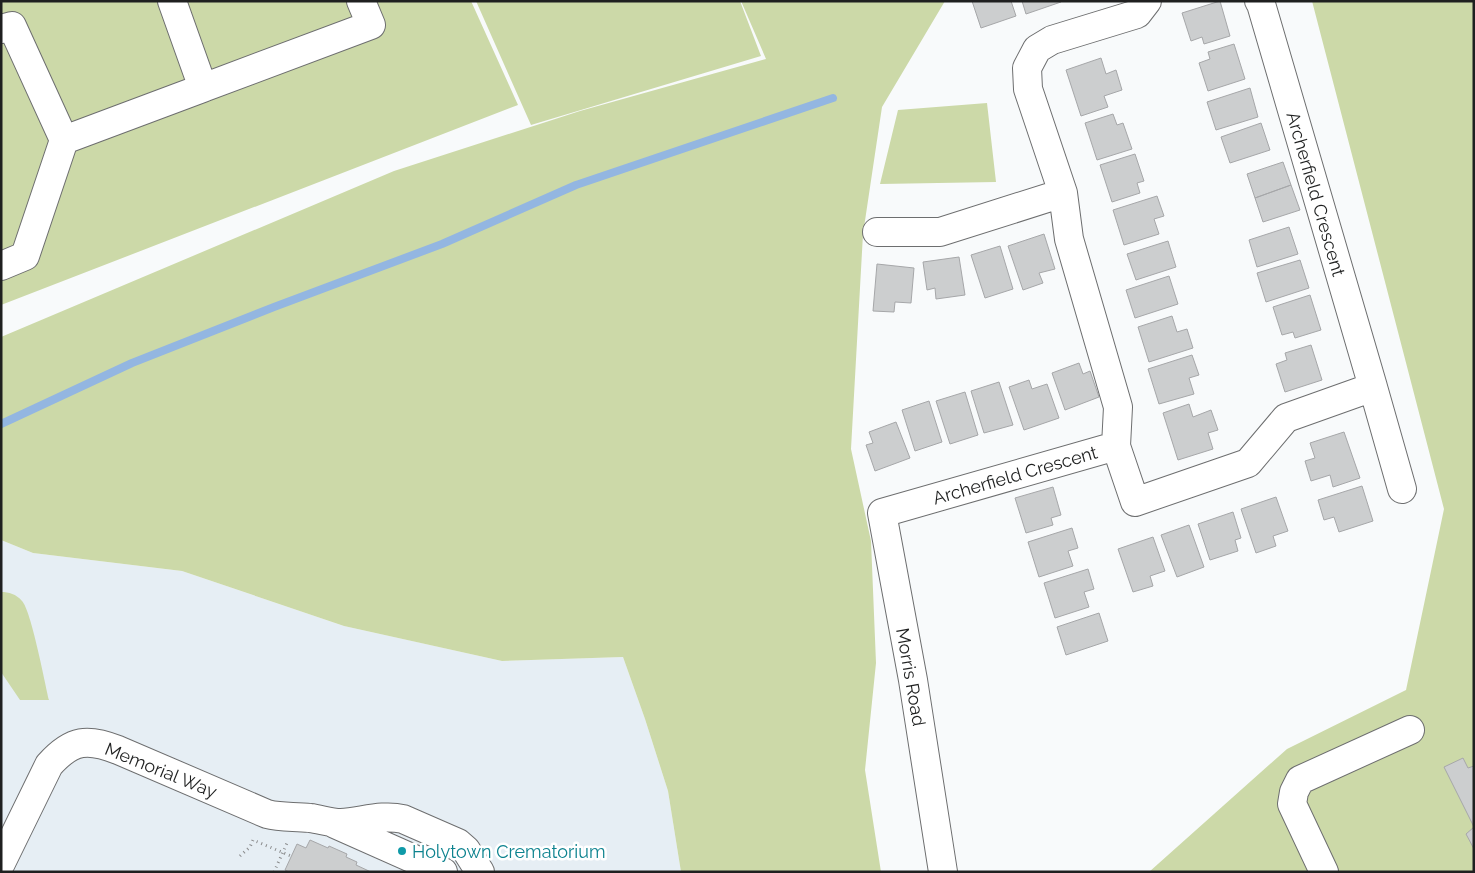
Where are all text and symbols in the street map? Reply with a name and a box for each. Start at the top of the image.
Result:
street label: Archerfield Crescent [1282,109,1350,279]
street label: Archerfield Crescent [930,441,1100,509]
street label: Morris Road [892,626,930,728]
street label: Memorial Way [102,738,220,802]
place label: Holytown Crematorium [412,841,605,862]
marker: Holytown Crematorium [396,845,408,857]

